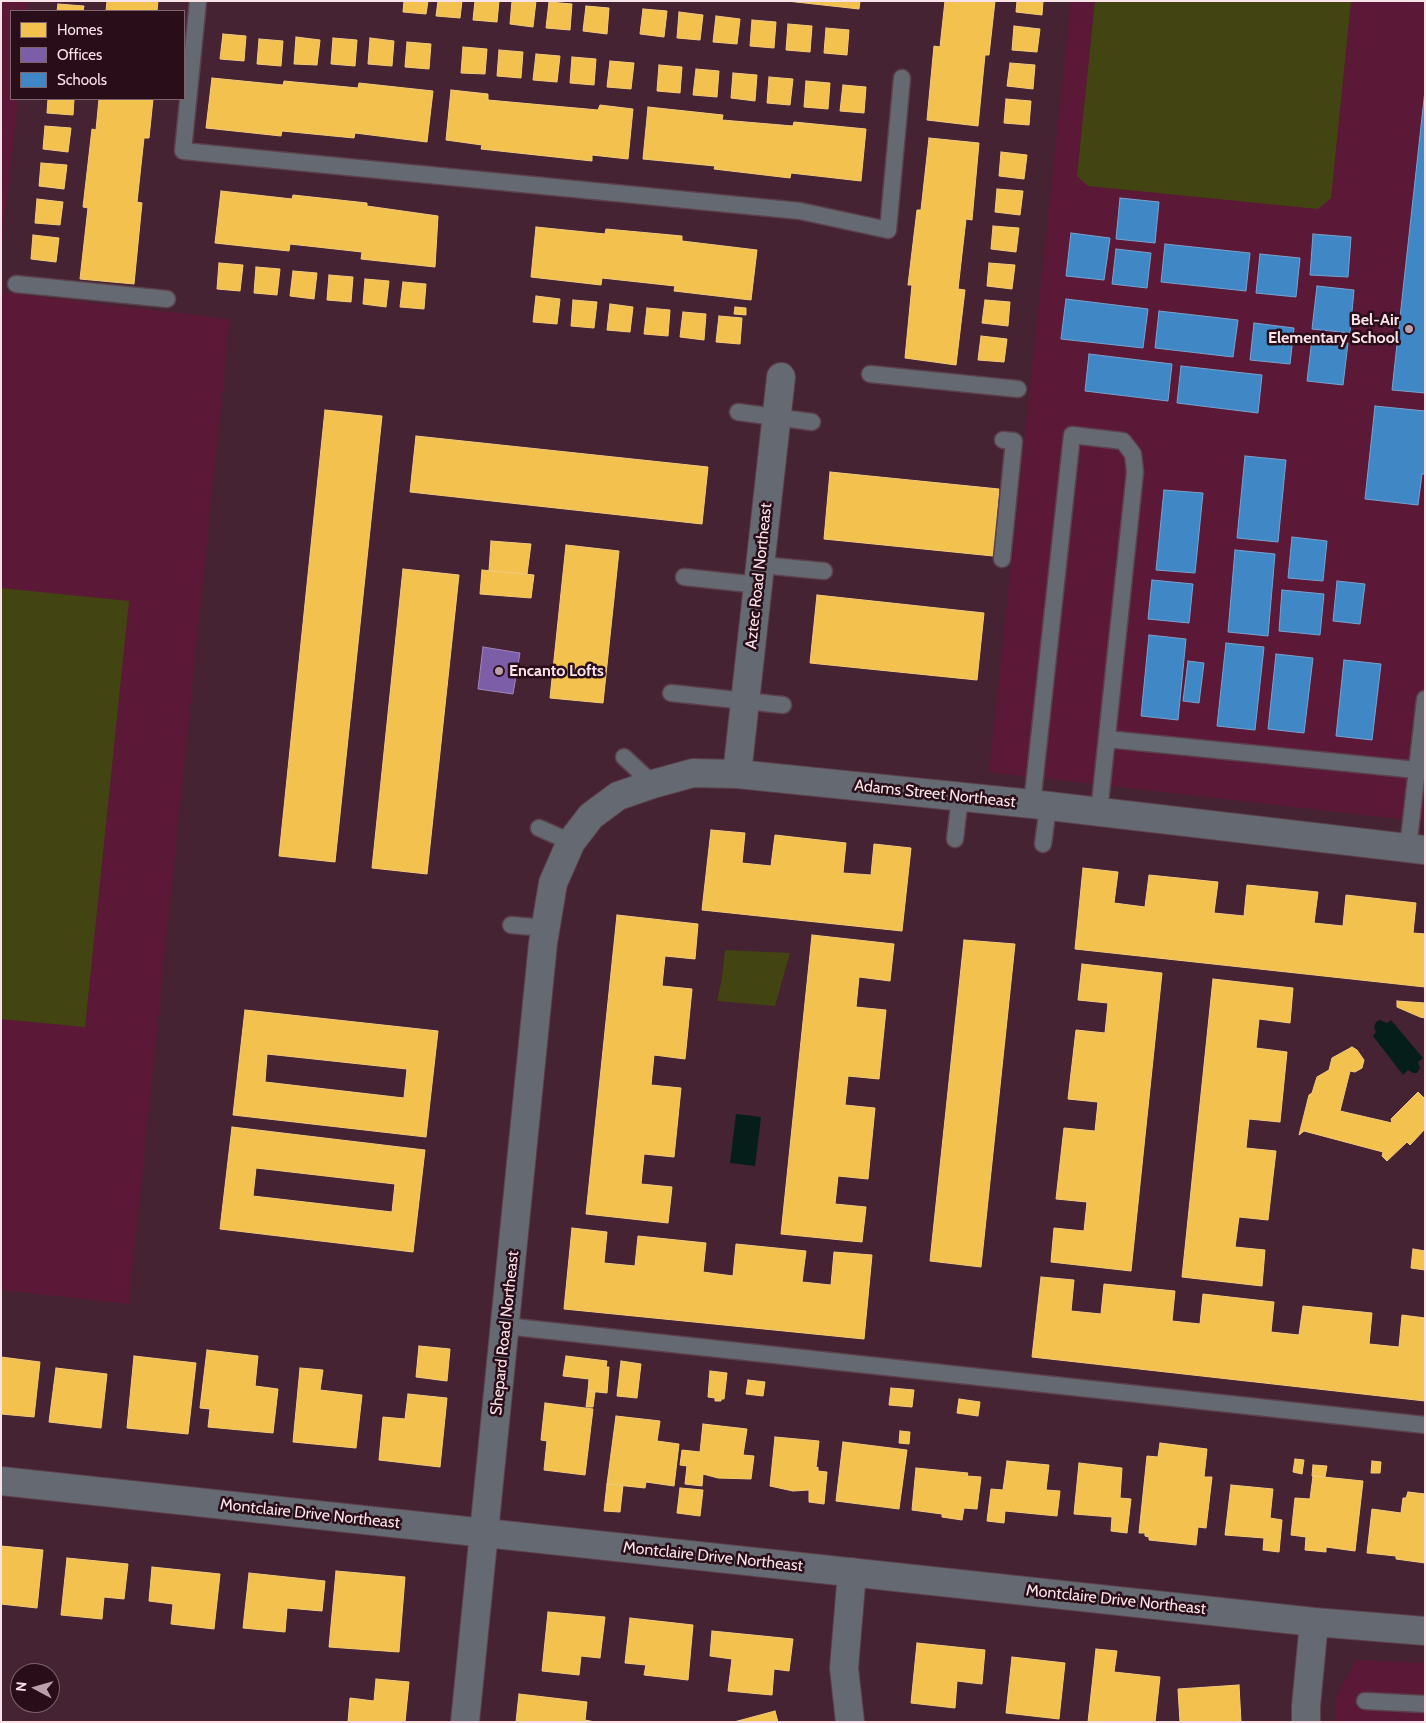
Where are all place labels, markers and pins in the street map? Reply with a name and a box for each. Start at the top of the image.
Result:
place label: Bel-Air Elementary School [1268,310,1399,348]
marker: Bel-Air Elementary School [1403,323,1415,335]
place label: Encanto Lofts [509,661,604,681]
marker: Encanto Lofts [493,665,505,677]

